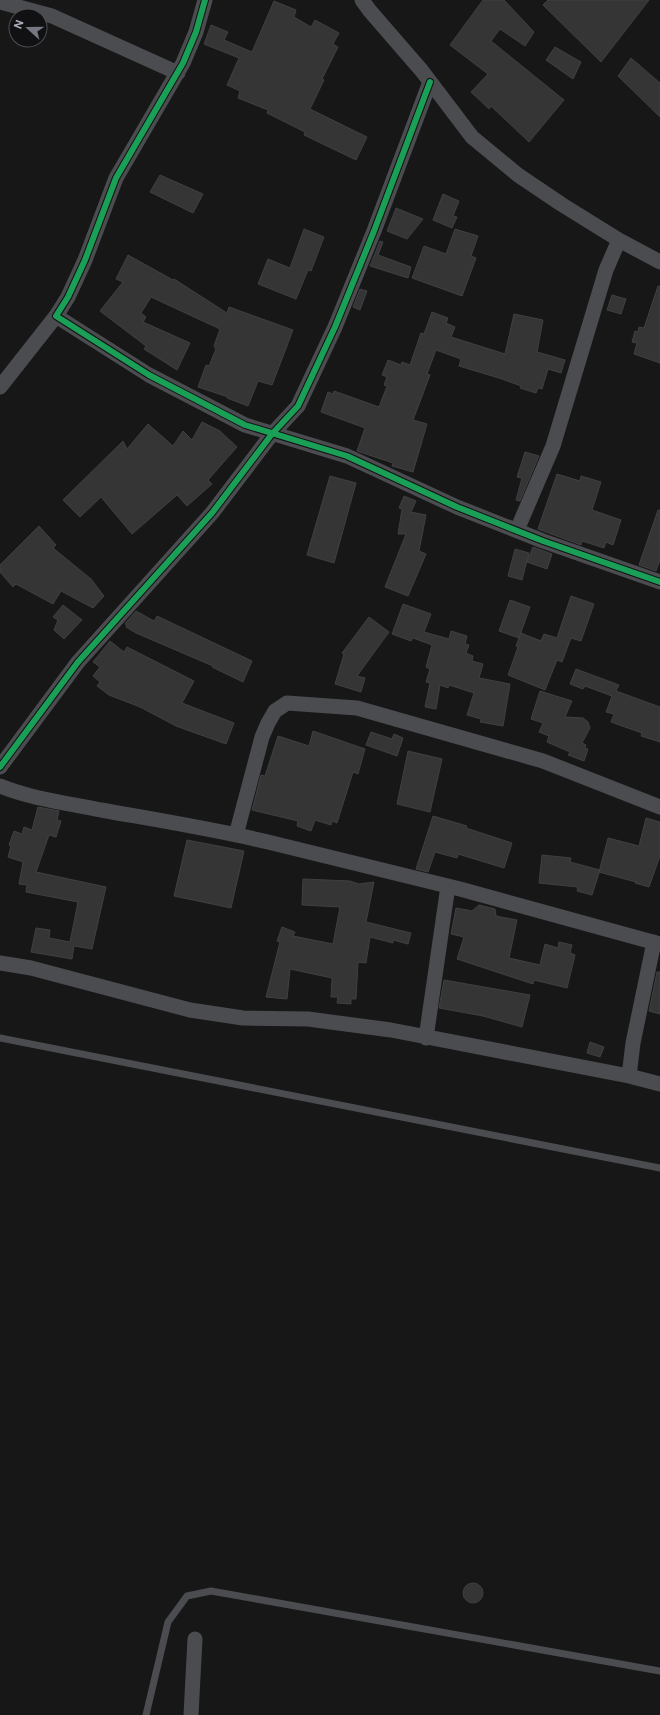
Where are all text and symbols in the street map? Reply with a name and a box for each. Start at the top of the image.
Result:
north arrow [8,8,48,48]
text: N [12,18,26,31]

